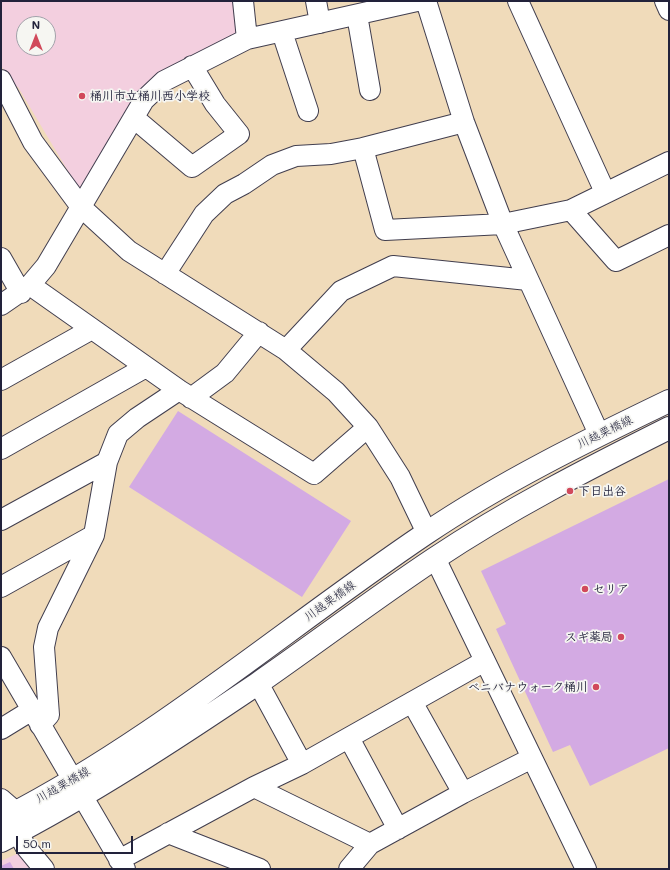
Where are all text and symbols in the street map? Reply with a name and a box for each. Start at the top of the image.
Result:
north arrow [16,16,56,56]
text: N [32,17,40,32]
place label: 桶川市立桶川西小学校 [90,89,210,103]
marker: 桶川市立桶川西小学校 [77,91,87,101]
street label: 川越栗橋線 [575,412,635,452]
place label: 下日出谷 [578,484,626,498]
marker: 下日出谷 [565,486,575,496]
street label: 川越栗橋線 [301,578,359,624]
place label: セリア [593,582,629,596]
marker: セリア [580,584,590,594]
place label: スギ薬局 [565,630,613,644]
marker: スギ薬局 [616,632,626,642]
place label: ベニバナウォーク桶川 [468,680,588,694]
marker: ベニバナウォーク桶川 [591,682,601,692]
street label: 川越栗橋線 [33,764,93,806]
scale bar [18,828,135,854]
text: 50 m [23,835,51,851]

